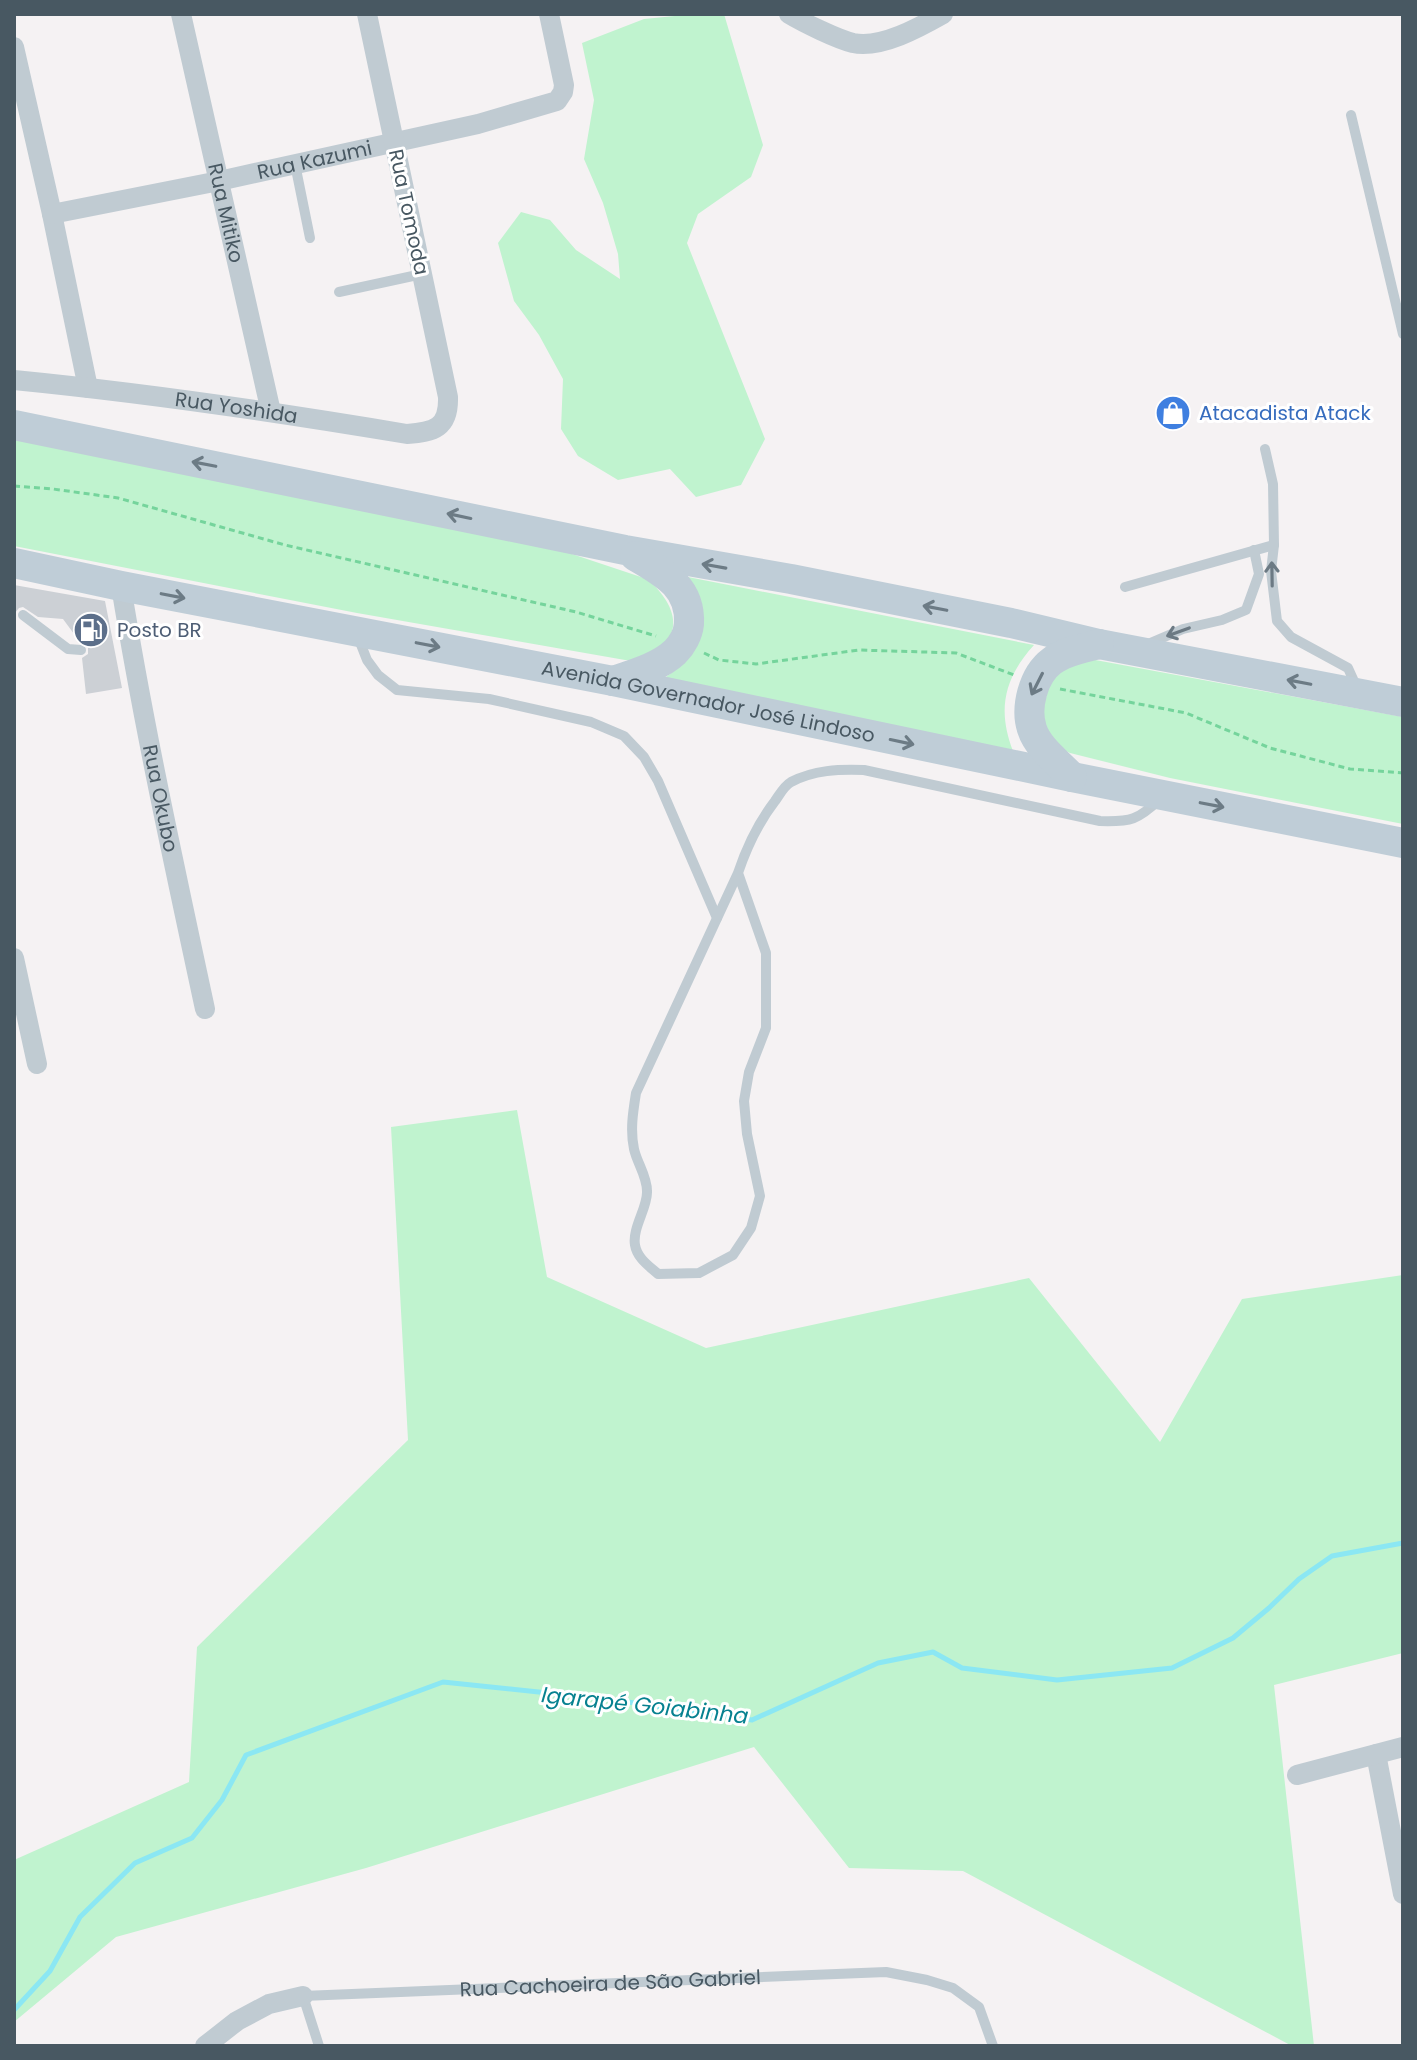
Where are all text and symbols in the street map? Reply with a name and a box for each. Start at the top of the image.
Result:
street label: Rua Kazumi [254,134,375,186]
street label: Rua Tomoda [382,147,436,277]
street label: Rua Mitiko [201,160,251,265]
street label: Rua Yoshida [173,385,300,430]
shop icon: Atacadista Atack [1154,394,1192,432]
place label: Atacadista Atack [1199,399,1371,427]
one-way arrow [192,456,217,471]
one-way arrow [447,507,472,522]
one-way arrow [702,557,727,572]
one-way arrow [1265,561,1280,588]
one-way arrow [159,589,185,604]
one-way arrow [923,599,948,614]
fuel station icon: Posto BR [72,611,110,649]
place label: Posto BR [117,616,202,644]
one-way arrow [1166,626,1191,640]
one-way arrow [415,638,440,653]
street label: Avenida Governador José Lindoso [539,654,878,749]
one-way arrow [1029,672,1044,695]
one-way arrow [1287,673,1312,688]
one-way arrow [889,735,914,750]
street label: Rua Okubo [136,742,185,855]
one-way arrow [1198,798,1224,813]
water label: Igarapé Goiabinha [540,1679,750,1732]
street label: Rua Cachoeira de São Gabriel [459,1963,761,2004]

